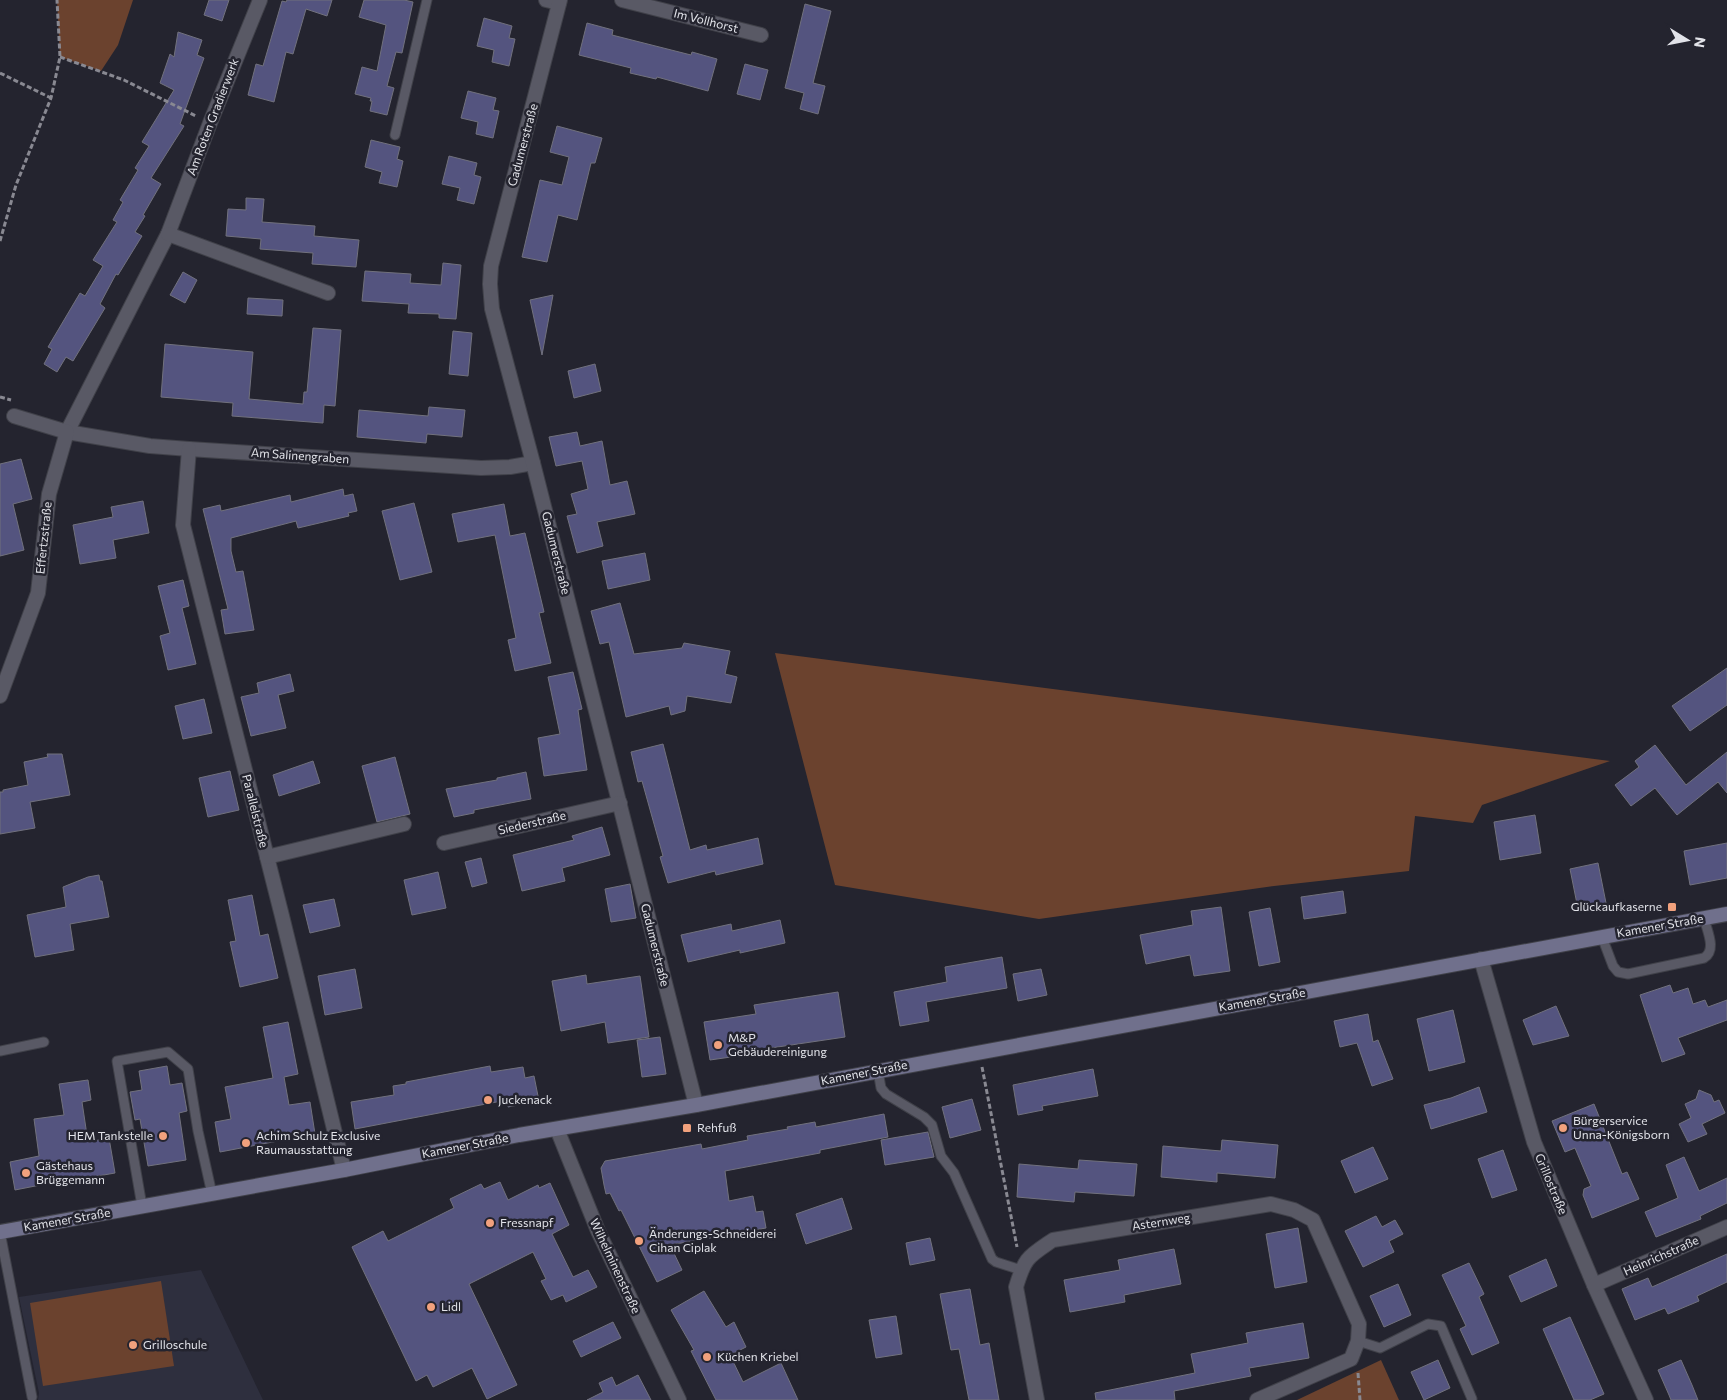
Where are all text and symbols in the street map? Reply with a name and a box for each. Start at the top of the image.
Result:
street label: Im Vollhorst [673,5,740,35]
north arrow [1662,15,1712,65]
text: N [1691,36,1710,49]
street label: Am Roten Gradierwerk [183,56,241,177]
street label: Gadumerstraße [504,102,540,188]
street label: Am Salinengraben [251,445,350,465]
street label: Effertzstraße [32,501,54,575]
street label: Gadumerstraße [540,510,574,596]
street label: Parallelstraße [240,773,272,849]
street label: Siederstraße [496,807,567,837]
place label: Glückaufkaserne [1571,899,1662,913]
marker: Glückaufkaserne [1666,901,1678,913]
street label: Gadumerstraße [639,902,673,988]
street label: Kamener Straße [1615,910,1704,940]
street label: Kamener Straße [1217,984,1306,1014]
place label: M&P Gebäudereinigung [728,1030,827,1058]
marker: M&P Gebäudereinigung [712,1039,724,1051]
street label: Kamener Straße [819,1057,908,1087]
place label: Juckenack [498,1092,553,1107]
marker: Juckenack [482,1094,494,1106]
place label: Bürgerservice Unna-Königsborn [1573,1113,1670,1141]
place label: Rehfuß [697,1120,737,1134]
marker: Rehfuß [681,1122,693,1134]
marker: Bürgerservice Unna-Königsborn [1557,1122,1569,1134]
place label: HEM Tankstelle [68,1128,153,1142]
place label: Achim Schulz Exclusive Raumausstattung [256,1128,380,1156]
marker: HEM Tankstelle [157,1130,169,1142]
street label: Kamener Straße [420,1130,509,1160]
marker: Achim Schulz Exclusive Raumausstattung [240,1137,252,1149]
street label: Grillostraße [1533,1151,1571,1216]
place label: Gästehaus Brüggemann [36,1158,105,1186]
marker: Gästehaus Brüggemann [20,1167,32,1179]
street label: Kamener Straße [22,1204,111,1234]
street label: Asternweg [1131,1209,1191,1233]
place label: Fressnapf [500,1215,554,1229]
street label: Wilhelminenstraße [588,1216,644,1315]
marker: Fressnapf [484,1217,496,1229]
place label: Änderungs-Schneiderei Cihan Ciplak [649,1226,776,1254]
street label: Heinrichstraße [1621,1232,1700,1278]
marker: Änderungs-Schneiderei Cihan Ciplak [633,1235,645,1247]
place label: Lidl [441,1299,461,1313]
marker: Lidl [425,1301,437,1313]
place label: Grilloschule [143,1337,207,1351]
marker: Grilloschule [127,1339,139,1351]
place label: Küchen Kriebel [717,1349,799,1363]
marker: Küchen Kriebel [701,1351,713,1363]

